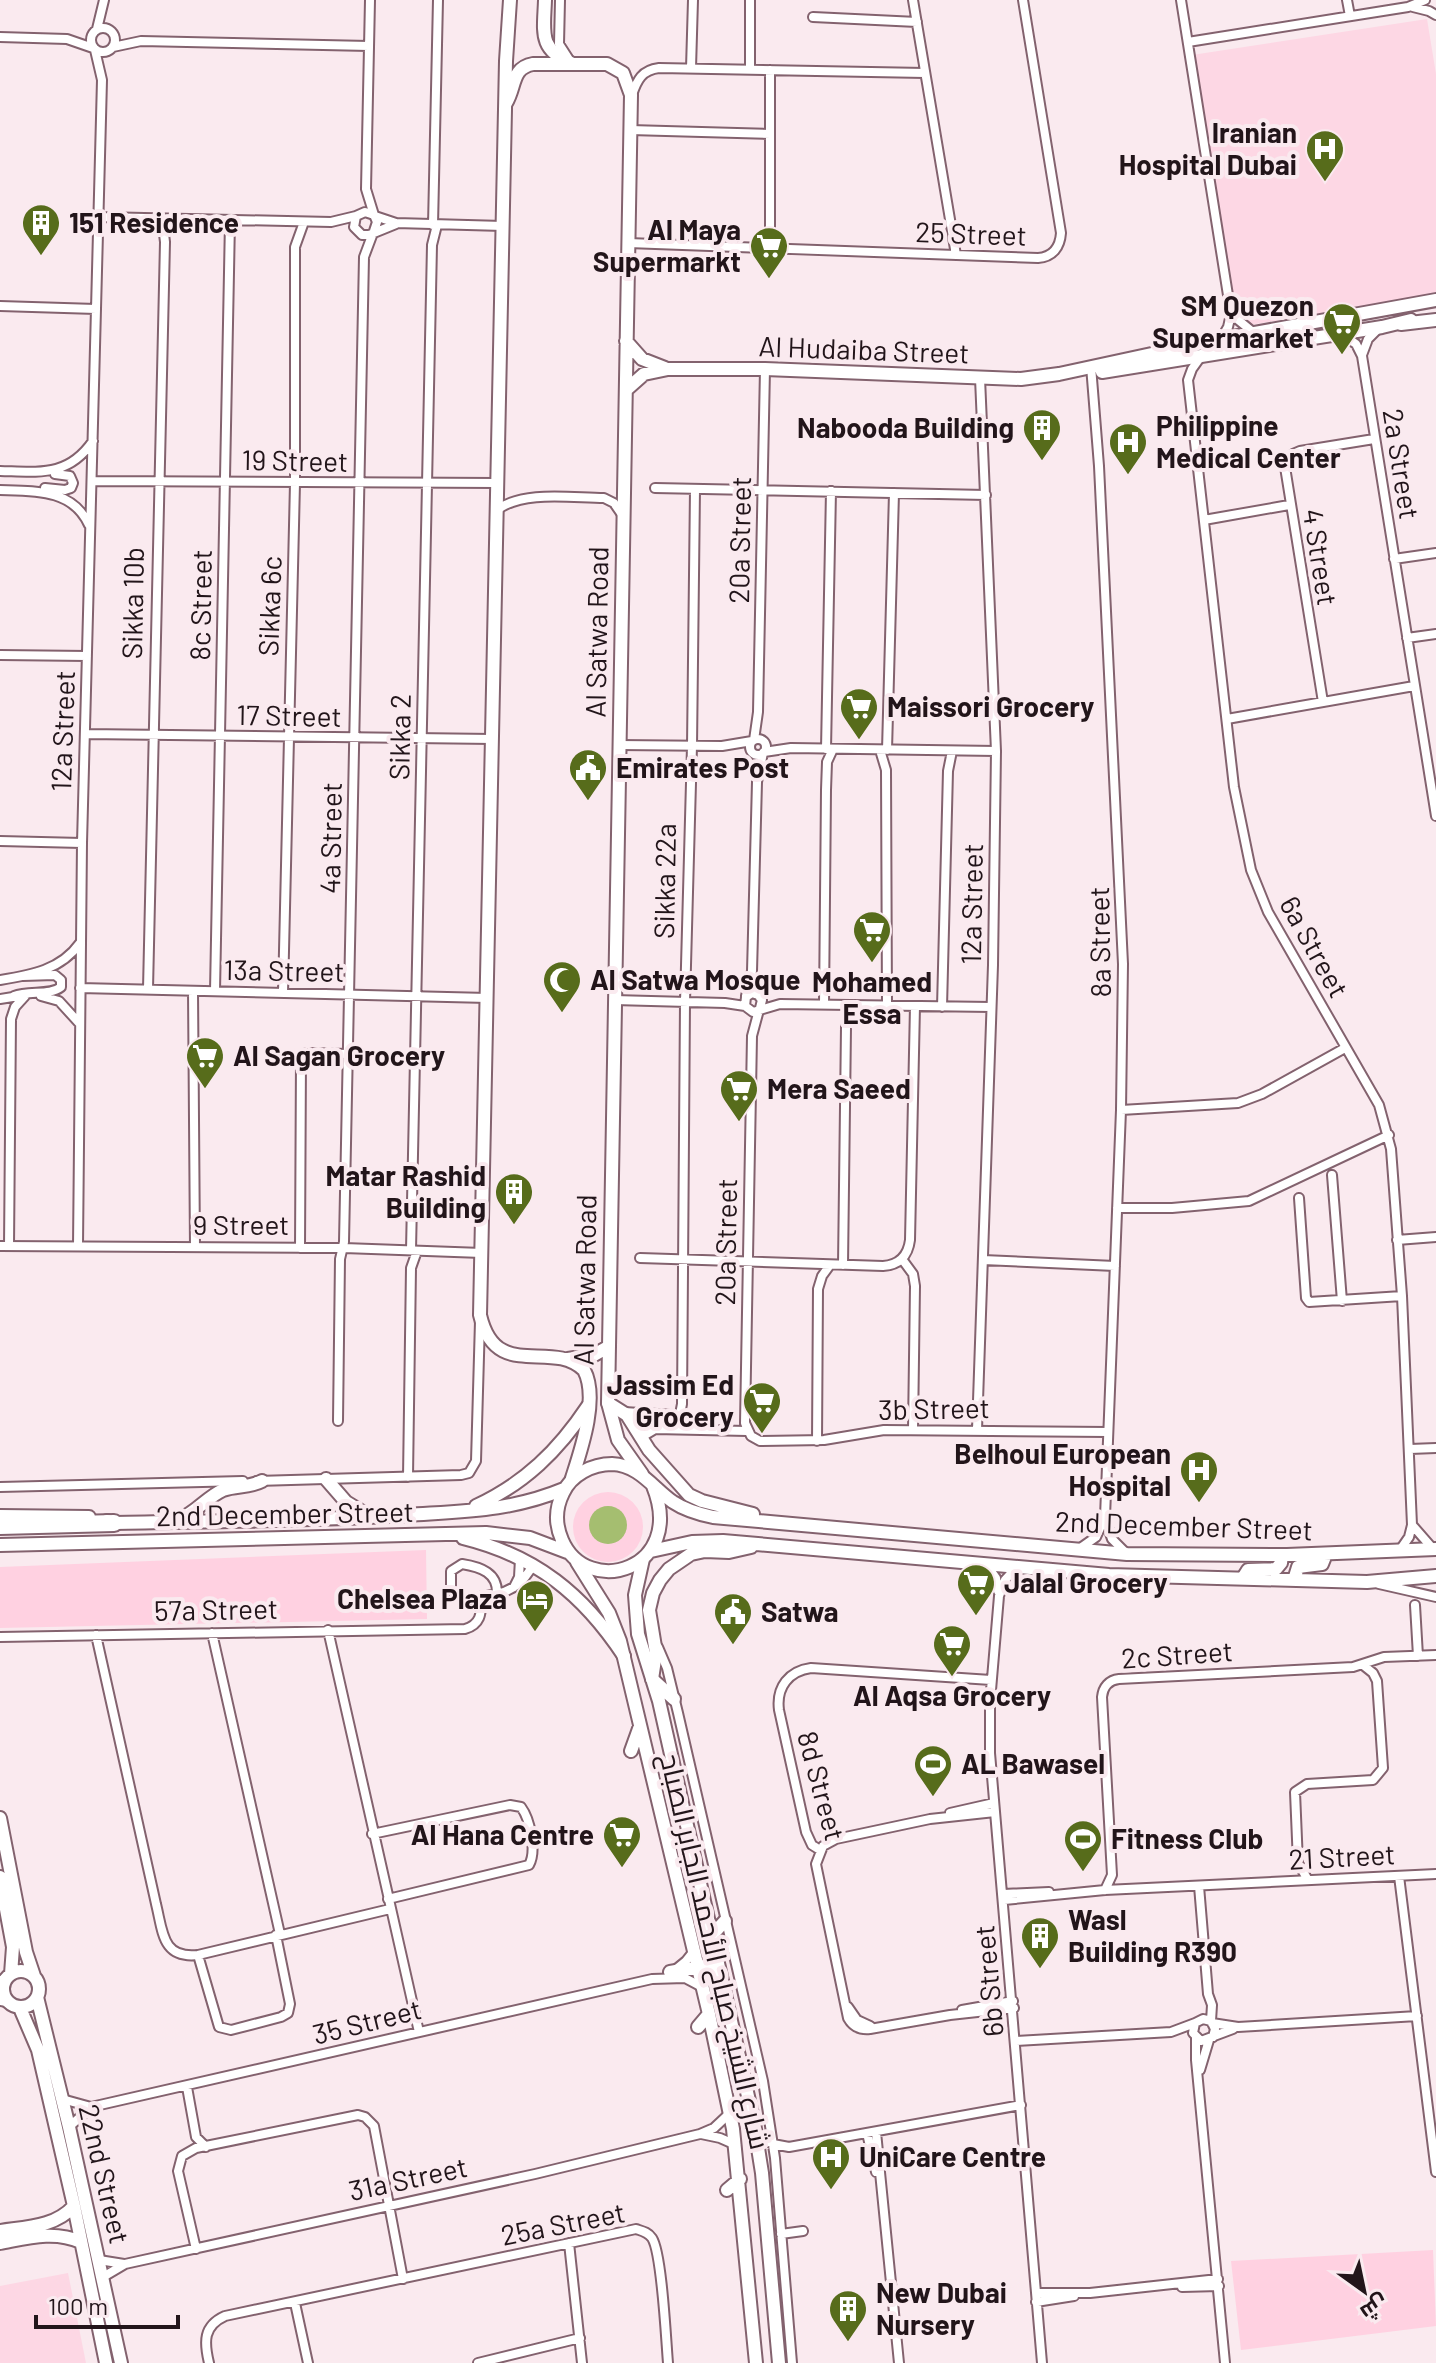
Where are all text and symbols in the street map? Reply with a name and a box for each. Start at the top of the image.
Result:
place label: Iranian Hospital Dubai [1119,115,1297,181]
hospital icon: Iranian Hospital Dubai [1304,128,1346,183]
building icon: 151 Residence [20,202,62,257]
place label: 151 Residence [69,205,239,239]
place label: Al Maya Supermarkt [593,212,741,278]
street label: 25 Street [915,214,1027,252]
supermarket icon: Al Maya Supermarkt [748,225,790,280]
place label: SM Quezon Supermarket [1152,288,1314,354]
supermarket icon: SM Quezon Supermarket [1321,301,1363,356]
street label: Al Hudaiba Street [758,328,970,370]
street label: 2a Street [1376,406,1427,521]
building icon: Nabooda Building [1021,407,1063,462]
place label: Philippine Medical Center [1156,408,1341,474]
place label: Nabooda Building [797,410,1014,444]
hospital icon: Philippine Medical Center [1107,421,1149,476]
street label: 19 Street [242,442,349,478]
street label: 20a Street [721,476,757,604]
street label: 4 Street [1297,506,1345,608]
street label: Al Satwa Road [578,546,614,718]
street label: Sikka 10b [114,547,150,659]
street label: 8c Street [182,549,218,661]
street label: Sikka 6c [250,555,288,657]
street label: 12a Street [43,670,81,792]
supermarket icon: Maissori Grocery [838,686,880,741]
place label: Maissori Grocery [887,689,1094,723]
street label: Sikka 2 [381,694,417,780]
street label: 17 Street [236,697,342,733]
public building icon: Emirates Post [567,747,609,802]
place label: Emirates Post [616,750,789,784]
street label: 4a Street [312,782,348,894]
street label: Sikka 22a [646,823,682,939]
street label: 12a Street [953,843,989,965]
street label: 8a Street [1081,886,1117,998]
street label: 6a Street [1273,890,1357,1003]
supermarket icon: Mohamed Essa [851,909,893,964]
street label: 13a Street [223,952,345,988]
mosque icon: Al Satwa Mosque [541,959,583,1014]
place label: Al Satwa Mosque [590,962,801,996]
place label: Mohamed Essa [812,964,932,1030]
supermarket icon: Al Sagan Grocery [184,1035,226,1090]
place label: Al Sagan Grocery [233,1038,445,1072]
supermarket icon: Mera Saeed [718,1068,760,1123]
place label: Mera Saeed [767,1071,911,1105]
place label: Matar Rashid Building [325,1158,486,1224]
building icon: Matar Rashid Building [493,1171,535,1226]
street label: 20a Street [707,1178,743,1306]
street label: Al Satwa Road [566,1194,602,1366]
street label: 9 Street [193,1207,289,1241]
place label: Jassim Ed Grocery [607,1367,734,1433]
supermarket icon: Jassim Ed Grocery [741,1380,783,1435]
street label: 3b Street [878,1390,990,1426]
place label: Belhoul European Hospital [954,1436,1171,1502]
hospital icon: Belhoul European Hospital [1178,1449,1220,1504]
street label: 2nd December Street [156,1494,414,1532]
street label: 2nd December Street [1055,1504,1313,1546]
supermarket icon: Jalal Grocery [955,1562,997,1617]
place label: Jalal Grocery [1004,1565,1168,1599]
hotel icon: Chelsea Plaza [514,1578,556,1633]
place label: Chelsea Plaza [337,1581,507,1615]
street label: 57a Street [154,1591,278,1627]
public building icon: Satwa [712,1591,754,1646]
place label: Satwa [761,1594,839,1628]
supermarket icon: Al Aqsa Grocery [931,1623,973,1678]
street label: 2c Street [1120,1633,1234,1675]
place label: Al Aqsa Grocery [853,1678,1051,1712]
street label: 8d Street [791,1727,853,1844]
sports icon: AL Bawasel [912,1743,954,1798]
place label: AL Bawasel [961,1746,1105,1780]
street label: شارع الشيخ صباح الأحمد الجابر الصباح [651,1749,778,2153]
supermarket icon: Al Hana Centre [601,1814,643,1869]
place label: Al Hana Centre [411,1817,594,1851]
sports icon: Fitness Club [1062,1818,1104,1873]
place label: Fitness Club [1111,1821,1263,1855]
street label: 21 Street [1288,1836,1396,1876]
place label: Wasl Building R390 [1068,1902,1237,1968]
building icon: Wasl Building R390 [1019,1915,1061,1970]
street label: 6b Street [966,1924,1010,2038]
street label: 35 Street [309,1991,425,2051]
street label: 22nd Street [72,2101,138,2247]
hospital icon: UniCare Centre [810,2136,852,2191]
place label: UniCare Centre [859,2139,1046,2173]
street label: 31a Street [345,2149,470,2207]
street label: 25a Street [498,2194,628,2252]
north arrow [1324,2251,1404,2331]
place label: New Dubai Nursery [876,2275,1007,2341]
scale bar [36,2279,178,2329]
building icon: New Dubai Nursery [827,2288,869,2343]
text: ش [1355,2288,1394,2327]
text: 100 m [48,2291,108,2320]

